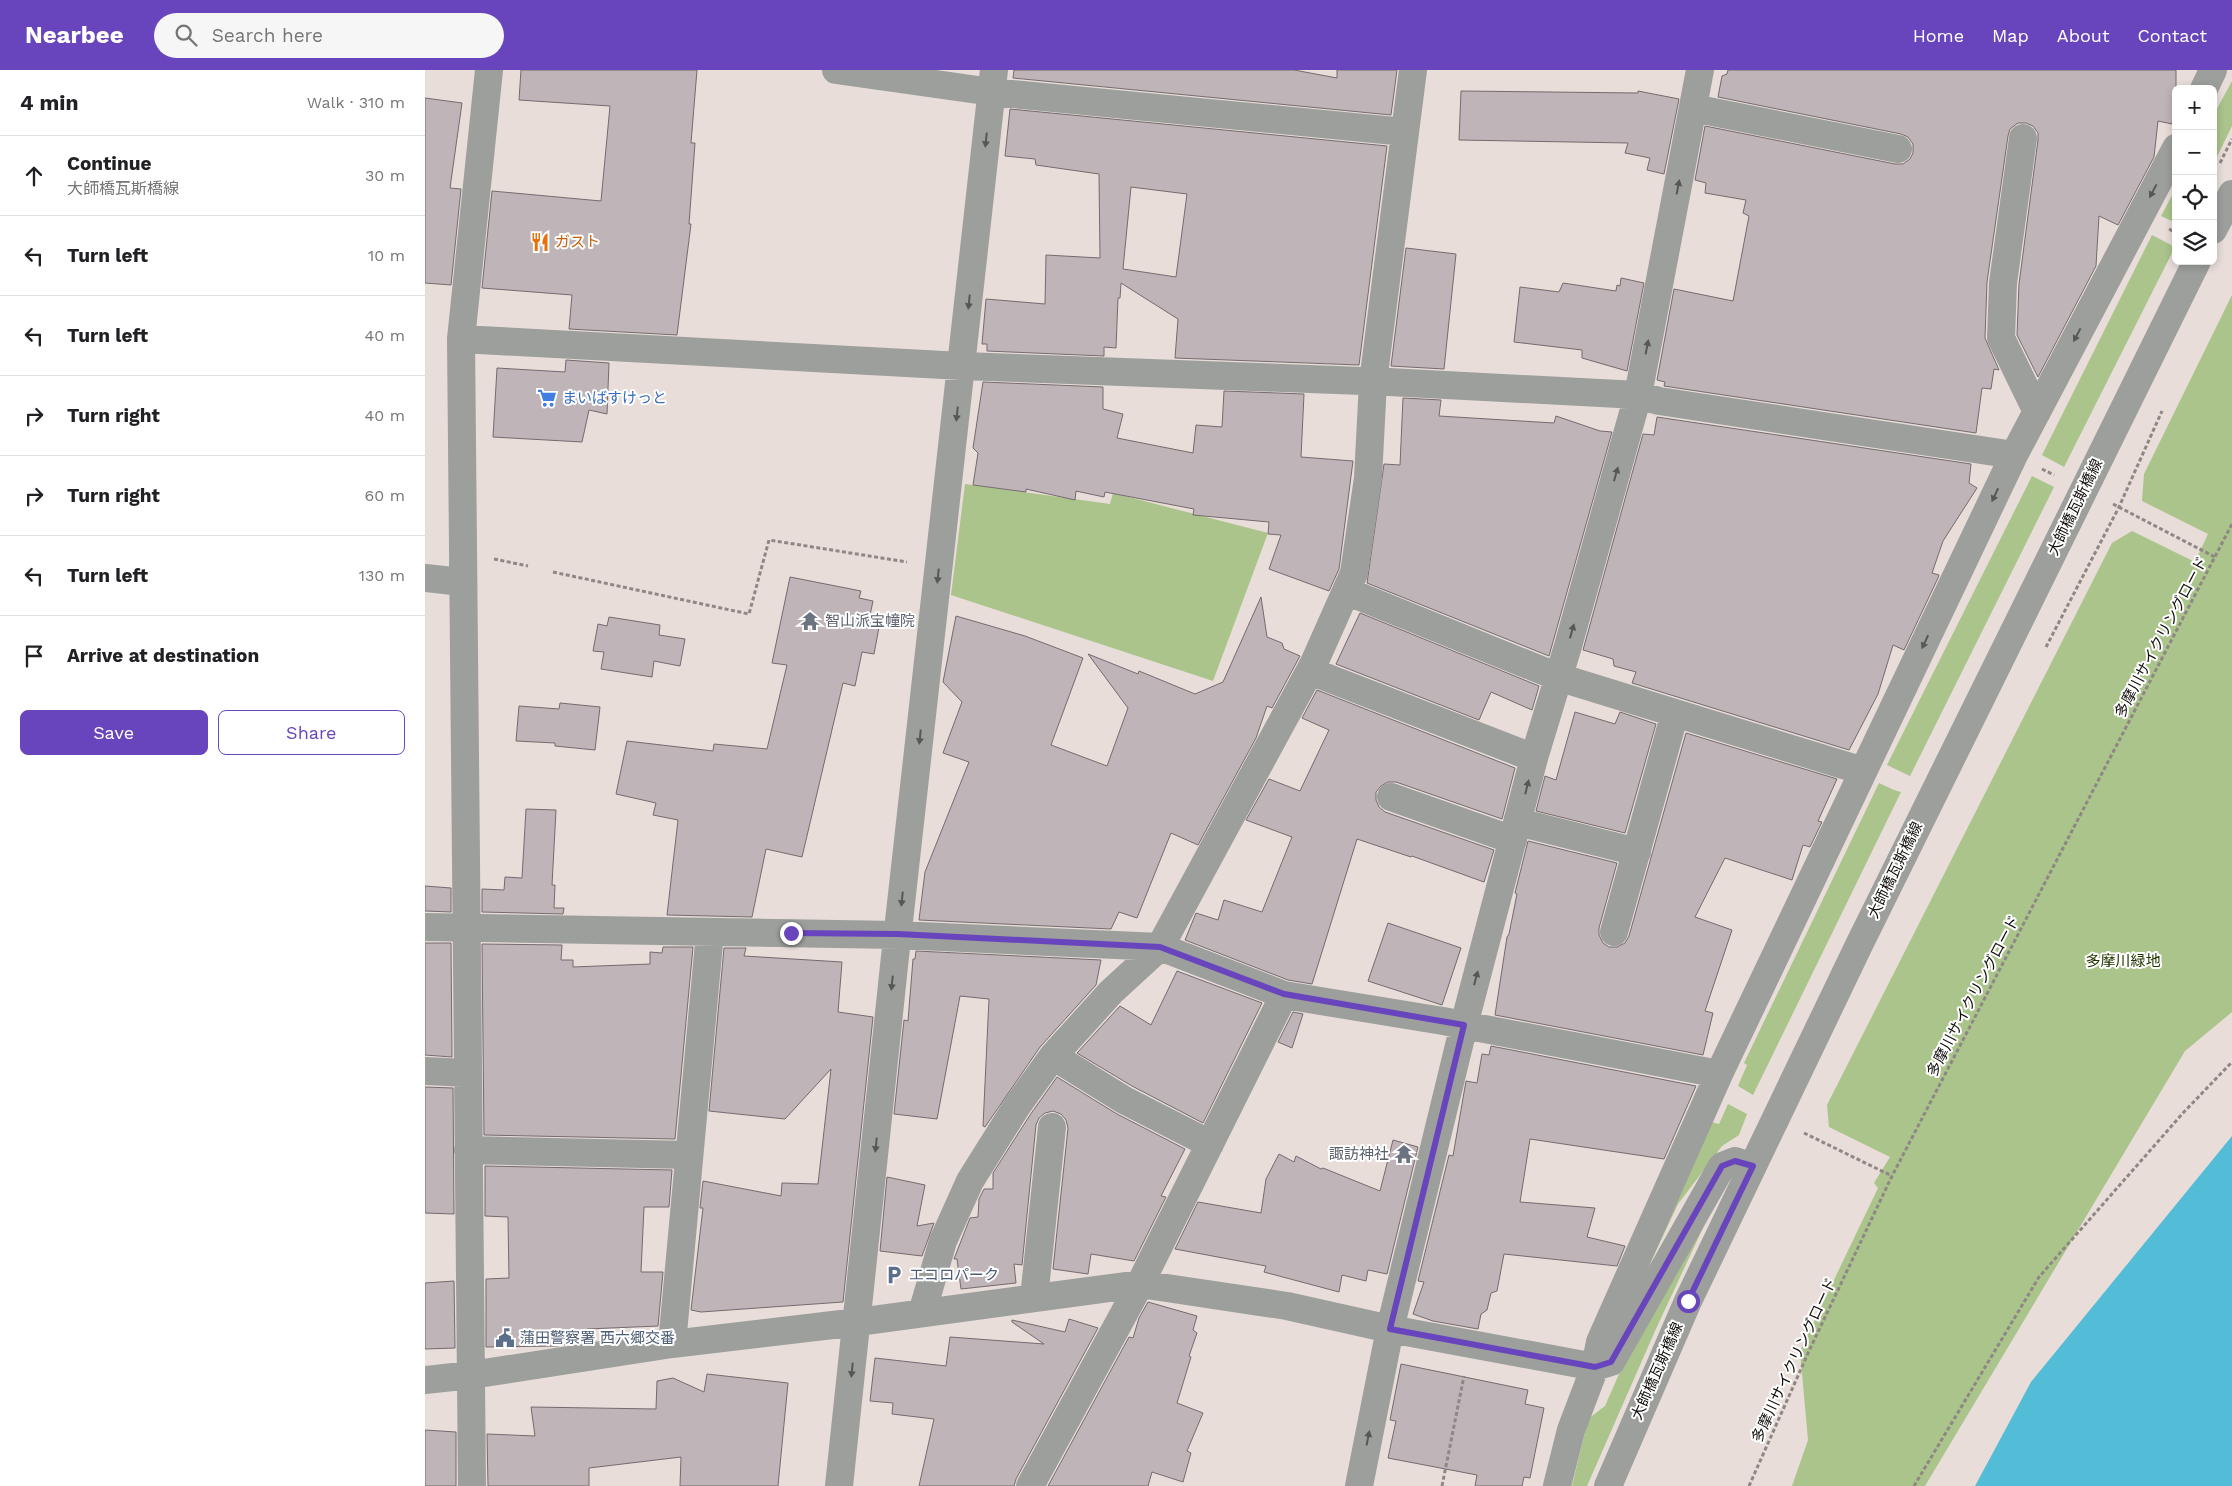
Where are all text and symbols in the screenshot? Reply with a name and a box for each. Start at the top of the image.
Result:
search box [154,13,504,58]
text: Nearbee [25,21,124,49]
icon: search [172,21,200,49]
text: Search here [212,24,323,47]
text: Home [1913,25,1964,46]
text: Map [1992,25,2029,46]
text: About [2057,25,2109,46]
text: Contact [2137,25,2207,46]
map controls [2172,85,2217,265]
button: + [2172,85,2217,130]
text: 4 min [20,90,78,115]
text: Walk · 310 m [307,93,405,112]
button: − [2172,130,2217,175]
one-way arrow [982,133,990,149]
text: Continue [67,152,151,175]
icon: ahead [20,162,48,190]
text: 30 m [365,166,405,185]
button: locate [2172,175,2217,220]
text: 大師橋瓦斯橋線 [67,179,179,198]
one-way arrow [1674,179,1682,195]
one-way arrow [2149,184,2157,198]
button: layers [2172,220,2217,265]
restaurant icon: ガスト [529,231,551,253]
place label: ガスト [555,233,600,251]
icon: left [20,242,48,270]
text: Turn left [67,244,148,267]
text: 10 m [368,246,405,265]
one-way arrow [965,294,973,310]
icon: left [20,322,48,350]
text: Turn left [67,324,148,347]
text: 40 m [365,326,405,345]
one-way arrow [2073,328,2081,342]
one-way arrow [1643,339,1651,355]
supermarket icon: まいばすけっと [536,387,558,409]
place label: まいばすけっと [562,389,667,407]
icon: right [20,402,48,430]
text: Turn right [67,404,160,427]
text: 40 m [365,406,405,425]
one-way arrow [952,407,960,423]
street label: 大師橋瓦斯橋線 [2044,456,2106,558]
one-way arrow [1612,467,1620,482]
icon: right [20,482,48,510]
text: Turn right [67,484,160,507]
text: 60 m [365,486,405,505]
one-way arrow [1991,488,1999,502]
street label: 多摩川サイクリングロード [2111,553,2211,721]
icon: left [20,562,48,590]
text: Turn left [67,564,148,587]
text: 130 m [359,566,405,585]
one-way arrow [934,568,942,584]
temple icon: 智山派宝幢院 [799,610,821,632]
place label: 智山派宝幢院 [825,612,915,630]
one-way arrow [1568,623,1576,638]
one-way arrow [1921,635,1929,649]
icon: arrive [20,642,48,670]
text: Arrive at destination [67,644,259,667]
button: Save [20,710,208,755]
button: Share [218,710,405,755]
one-way arrow [916,730,924,746]
one-way arrow [1523,779,1531,794]
street label: 大師橋瓦斯橋線 [1864,819,1926,921]
one-way arrow [898,891,906,907]
street label: 多摩川サイクリングロード [1923,912,2023,1080]
route end [780,922,803,945]
park label: 多摩川緑地 [2085,952,2161,970]
one-way arrow [1472,970,1480,985]
one-way arrow [888,975,896,991]
one-way arrow [872,1137,880,1153]
temple icon: 諏訪神社 [1393,1143,1415,1165]
place label: 諏訪神社 [1329,1145,1389,1163]
parking icon: エコロパーク [883,1264,905,1286]
place label: エコロパーク [909,1266,999,1284]
street label: 多摩川サイクリングロード [1748,1275,1840,1445]
route start [1677,1290,1700,1313]
street label: 大師橋瓦斯橋線 [1627,1319,1687,1423]
public building icon: 蒲田警察署 西六郷交番 [494,1327,516,1349]
place label: 蒲田警察署 西六郷交番 [520,1329,675,1347]
one-way arrow [848,1363,856,1379]
one-way arrow [1365,1430,1373,1446]

